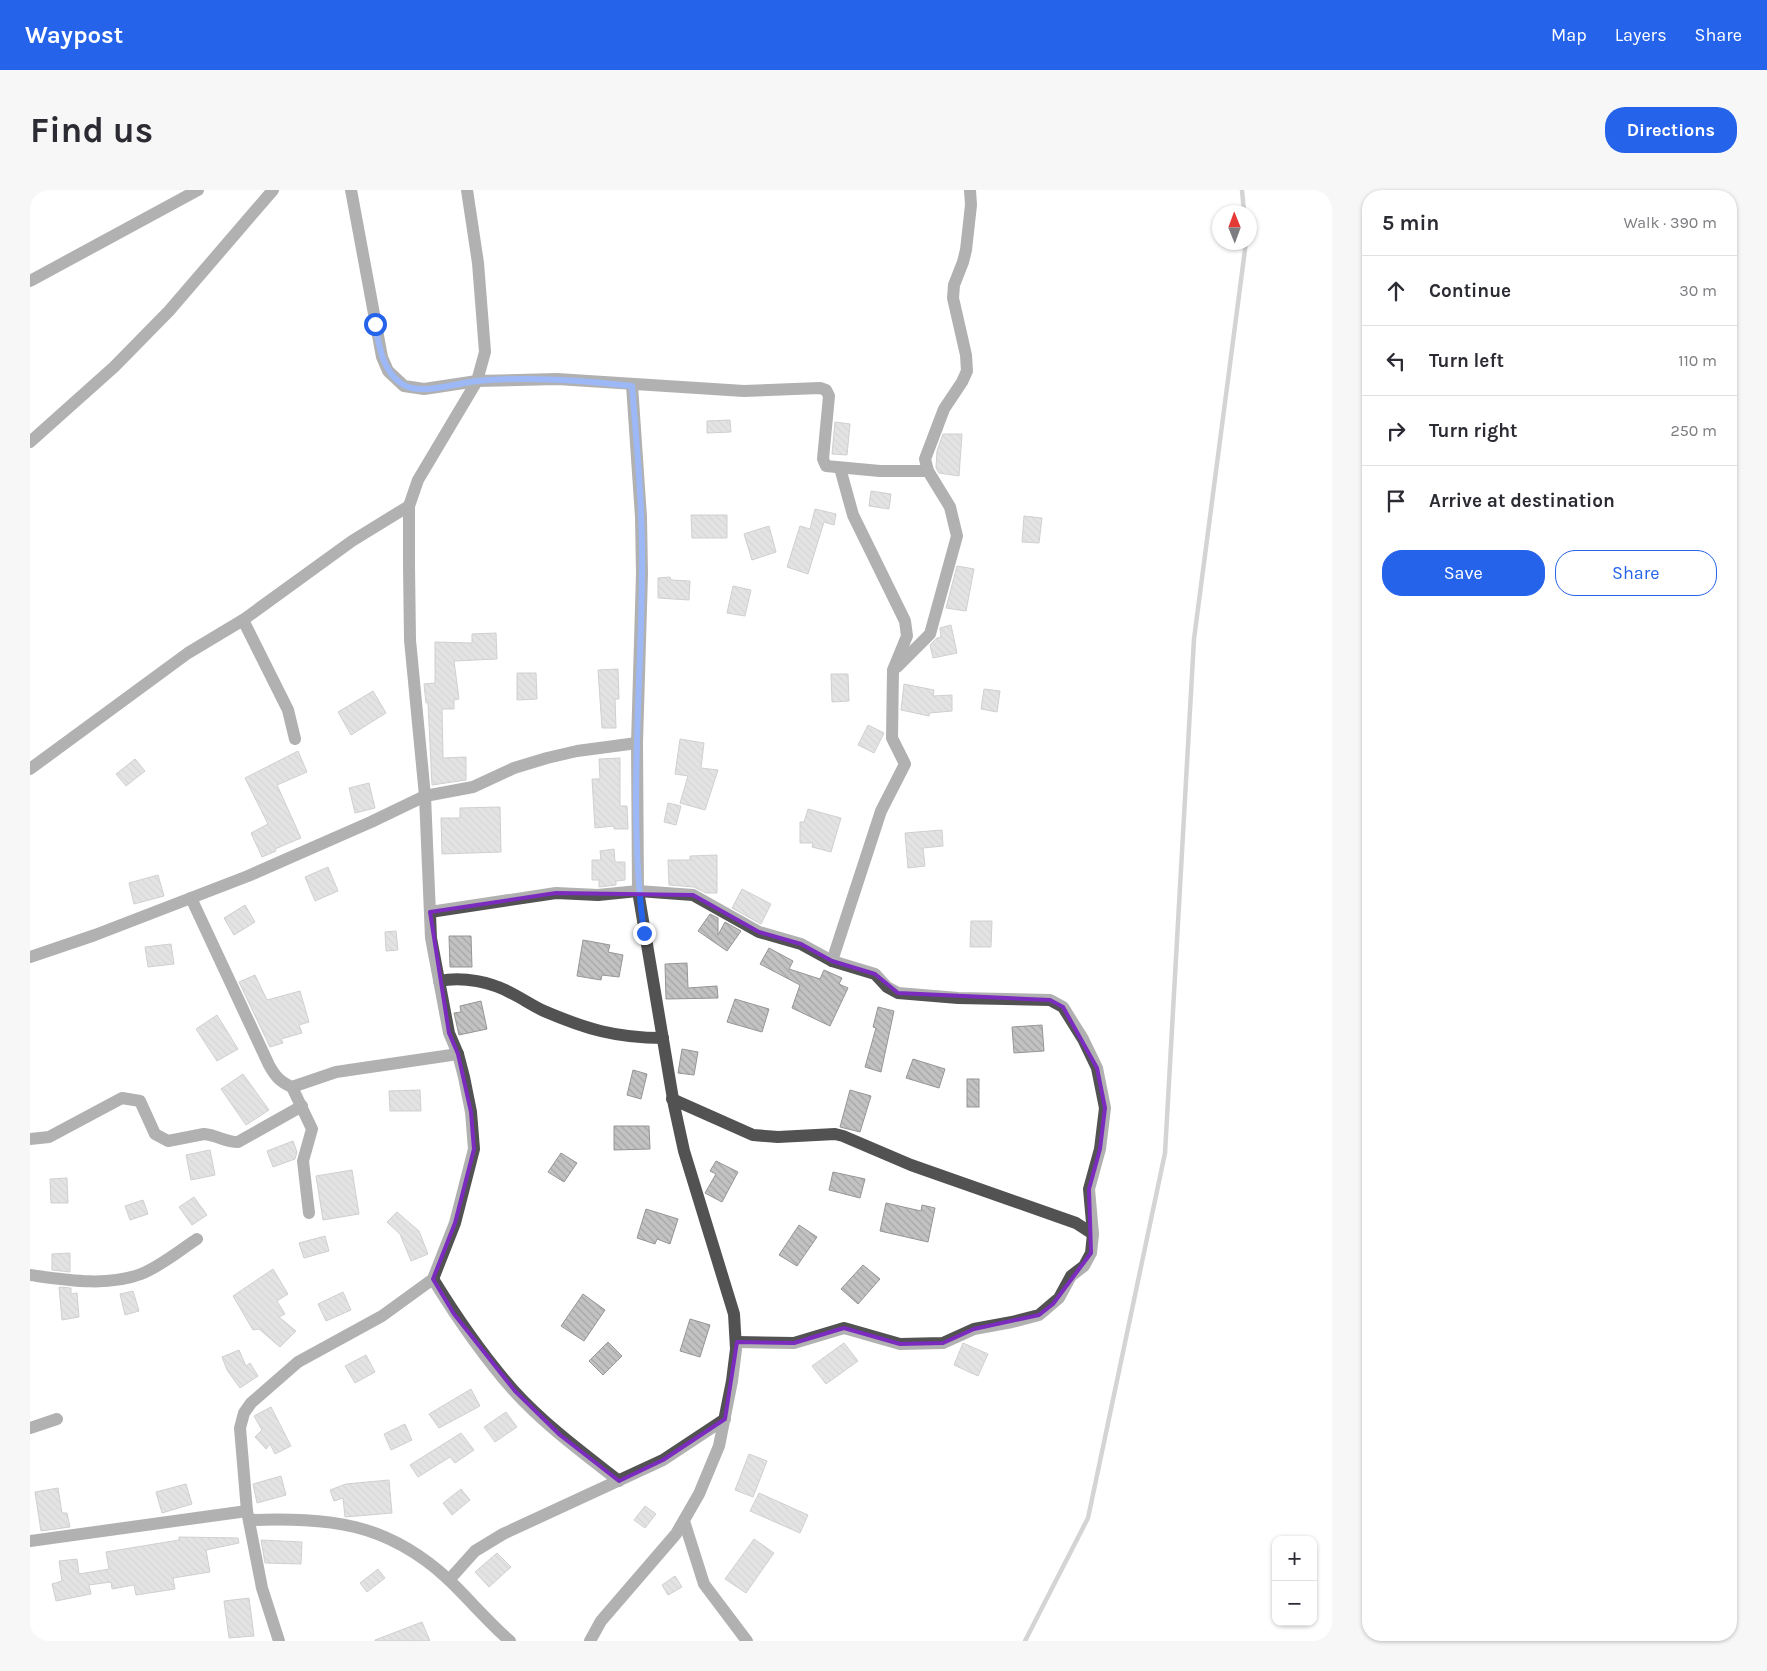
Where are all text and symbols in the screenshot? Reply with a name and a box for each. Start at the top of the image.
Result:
text: Waypost [25,21,123,49]
text: Map [1551,24,1587,46]
text: Layers [1615,24,1667,46]
text: Share [1695,24,1742,46]
button: Directions [1605,107,1737,153]
text: Find us [30,110,153,151]
north arrow [1212,205,1257,250]
text: 5 min [1382,211,1439,235]
text: Walk · 390 m [1623,213,1717,232]
icon: ahead [1382,277,1410,305]
text: Continue [1429,280,1511,302]
text: 30 m [1679,281,1717,300]
route start [364,313,387,336]
icon: left [1382,347,1410,375]
text: Turn left [1429,350,1504,372]
text: 110 m [1678,351,1717,370]
icon: right [1382,417,1410,445]
text: Turn right [1429,420,1518,442]
text: 250 m [1670,421,1717,440]
icon: arrive [1382,487,1410,515]
text: Arrive at destination [1429,490,1615,512]
button: Save [1382,550,1545,596]
button: Share [1555,550,1717,596]
route end [633,922,656,945]
map controls [1272,1536,1317,1626]
button: + [1272,1536,1317,1581]
button: − [1272,1581,1317,1626]

